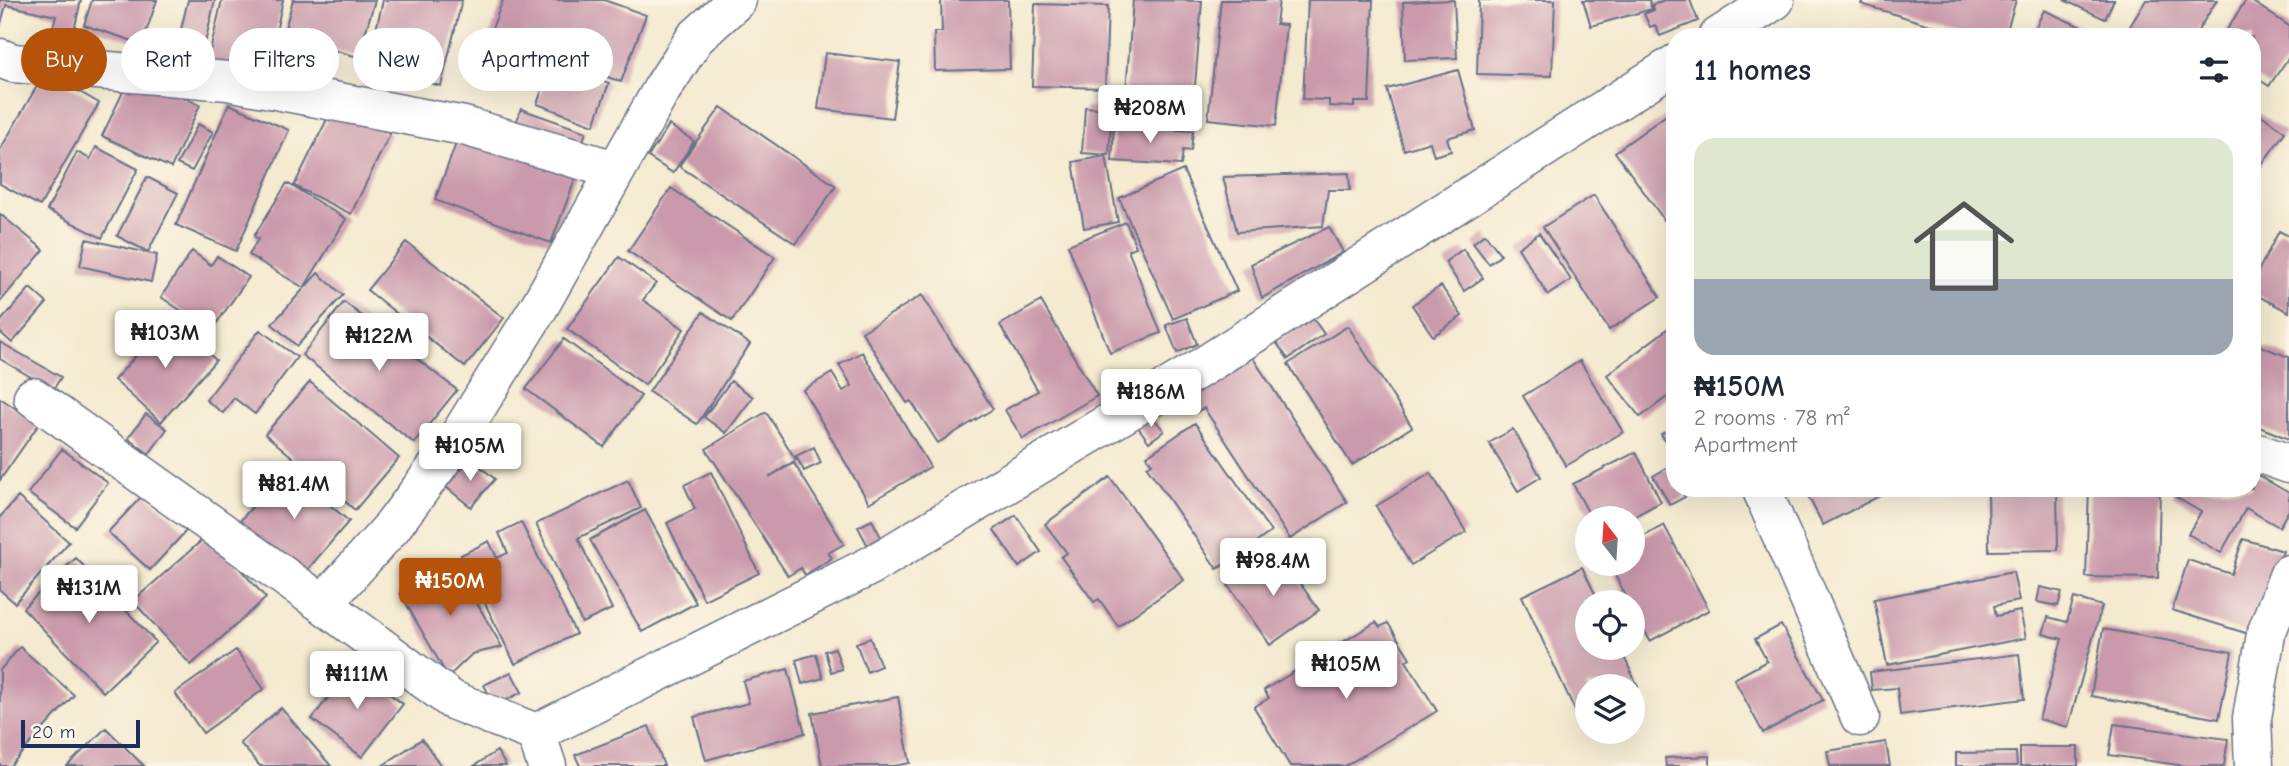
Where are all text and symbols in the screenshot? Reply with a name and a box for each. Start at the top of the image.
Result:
chip: Buy [21,28,107,91]
chip: Rent [121,28,215,91]
chip: Filters [229,28,339,91]
chip: New [353,28,444,91]
chip: Apartment [458,28,613,91]
icon: filters [2195,51,2233,89]
text: 11 homes [1694,53,1811,88]
pin: ₦208M [1101,86,1199,145]
text: ₦208M [1114,94,1186,121]
icon: home [1901,183,2027,309]
pin: ₦103M [116,310,214,370]
pin: ₦122M [330,314,428,373]
text: ₦103M [131,319,199,346]
text: ₦122M [345,322,413,349]
text: ₦150M [1694,369,1785,404]
pin: ₦186M [1102,370,1200,429]
text: ₦186M [1117,378,1185,405]
text: 2 rooms · 78 m² [1694,404,1850,431]
pin: ₦105M [421,424,519,483]
text: Apartment [1694,431,1797,458]
text: ₦105M [435,432,505,459]
pin: ₦81.4M [237,462,351,521]
text: ₦81.4M [259,470,329,497]
north arrow [1575,506,1645,576]
map controls [1575,506,1645,744]
pin: ₦98.4M [1216,538,1330,598]
text: ₦98.4M [1236,547,1310,574]
pin: ₦150M [401,558,499,618]
pin: ₦131M [40,566,138,625]
text: ₦150M [415,567,485,594]
text: ₦131M [57,574,121,601]
button: locate [1575,590,1645,660]
pin: ₦105M [1297,642,1395,701]
text: ₦105M [1311,650,1381,677]
pin: ₦111M [308,652,406,711]
text: ₦111M [326,660,388,687]
button: layers [1575,674,1645,744]
scale bar [21,717,140,749]
text: 20 m [32,721,76,743]

